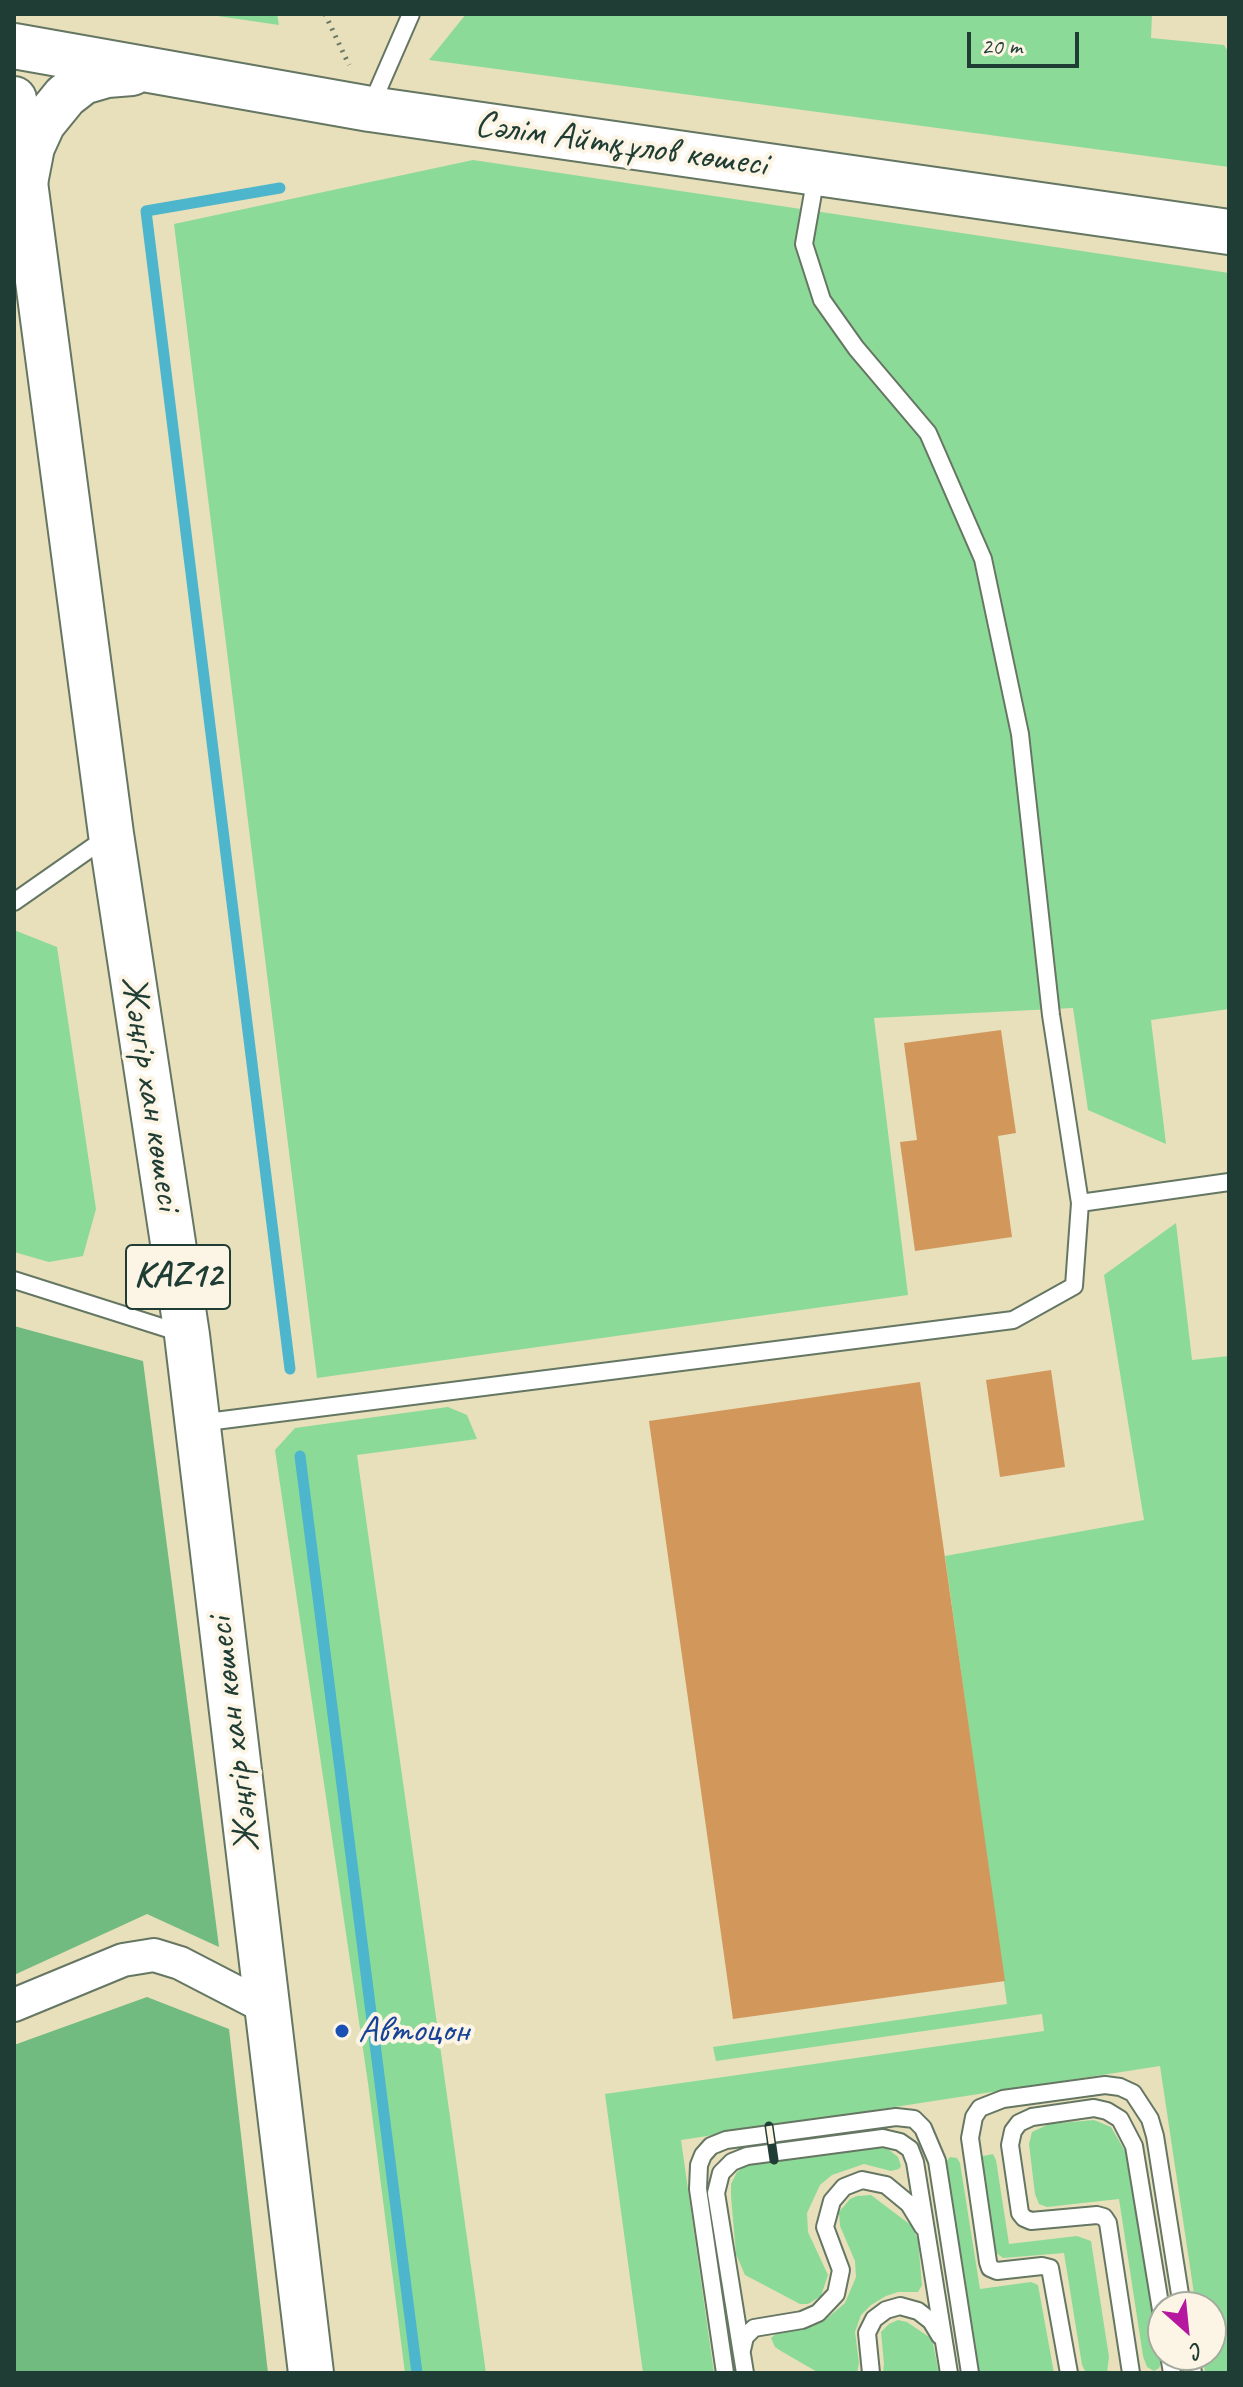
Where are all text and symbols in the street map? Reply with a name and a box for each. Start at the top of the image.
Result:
scale bar [971,16,1083,66]
text: 20 m [981,31,1022,61]
street label: Сәлім Айтқұлов көшесі [472,102,770,188]
street label: Жәңгір хан көшесі [109,972,191,1214]
road number: KAZ12 [126,1245,230,1309]
street label: Жәңгір хан көшесі [198,1615,272,1855]
place label: Автоцон [358,2008,470,2054]
marker: Автоцон [333,2022,351,2040]
north arrow [1147,2291,1227,2371]
text: С [1186,2336,1208,2366]

